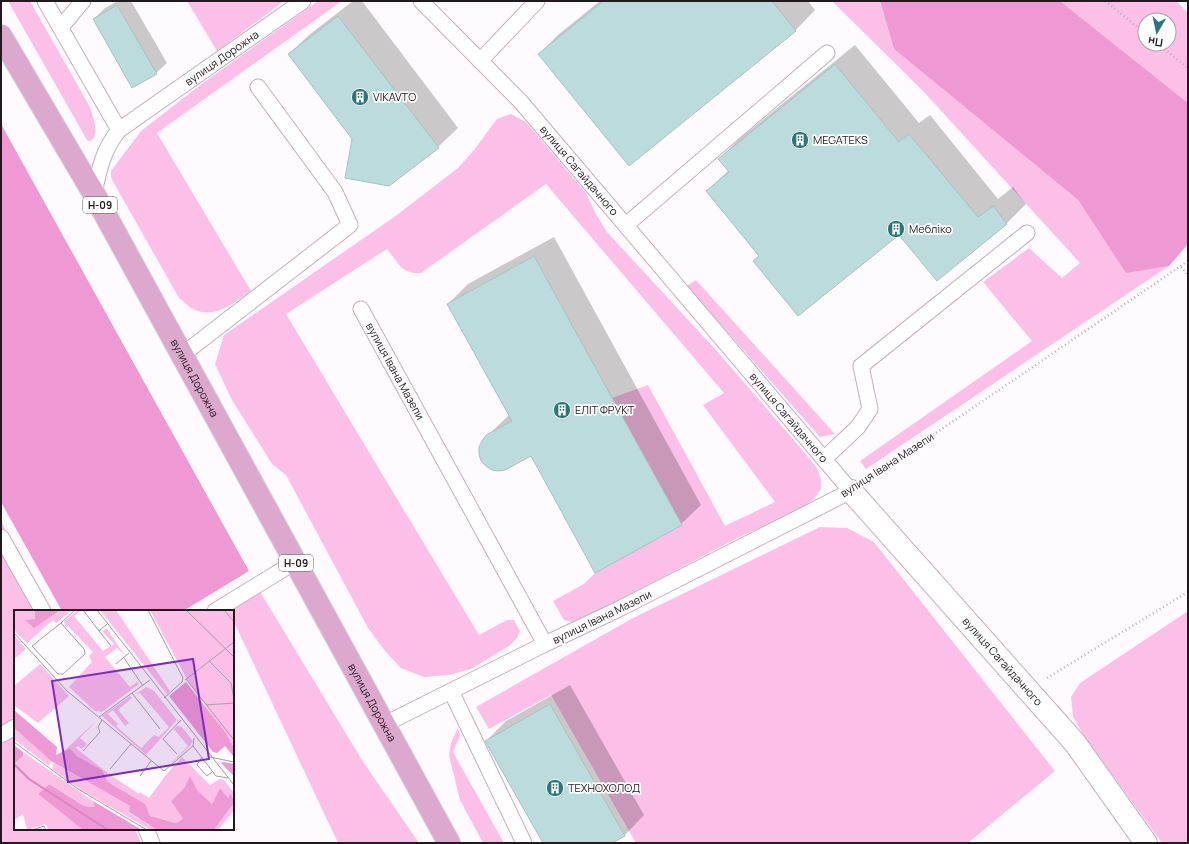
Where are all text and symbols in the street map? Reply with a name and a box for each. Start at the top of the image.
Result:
north arrow [1137,12,1177,52]
street label: вулиця Дорожна [182,26,261,89]
text: Пн [1147,34,1164,51]
building icon: VIKAVTO [350,87,370,107]
place label: VIKAVTO [373,89,416,104]
street label: вулиця Сагайдачного [537,122,622,219]
building icon: MEGATEKS [790,130,810,150]
place label: MEGATEKS [813,132,868,147]
road number: Н-09 [83,197,117,213]
building icon: Мебліко [886,219,906,239]
place label: Мебліко [909,221,952,236]
street label: вулиця Івана Мазепи [363,320,428,422]
street label: вулиця Дорожна [168,336,223,419]
street label: вулиця Сагайдачного [747,369,832,466]
building icon: ЕЛІТ ФРУКТ [552,400,572,420]
place label: ЕЛІТ ФРУКТ [575,402,635,417]
street label: вулиця Івана Мазепи [837,429,936,500]
road number: Н-09 [279,555,313,571]
street label: вулиця Івана Мазепи [550,586,654,647]
inset map [14,610,234,830]
street label: вулиця Сагайдачного [959,614,1047,709]
street label: вулиця Дорожна [345,661,400,744]
building icon: ТЕХНОХОЛОД [545,778,565,798]
place label: ТЕХНОХОЛОД [568,780,640,795]

